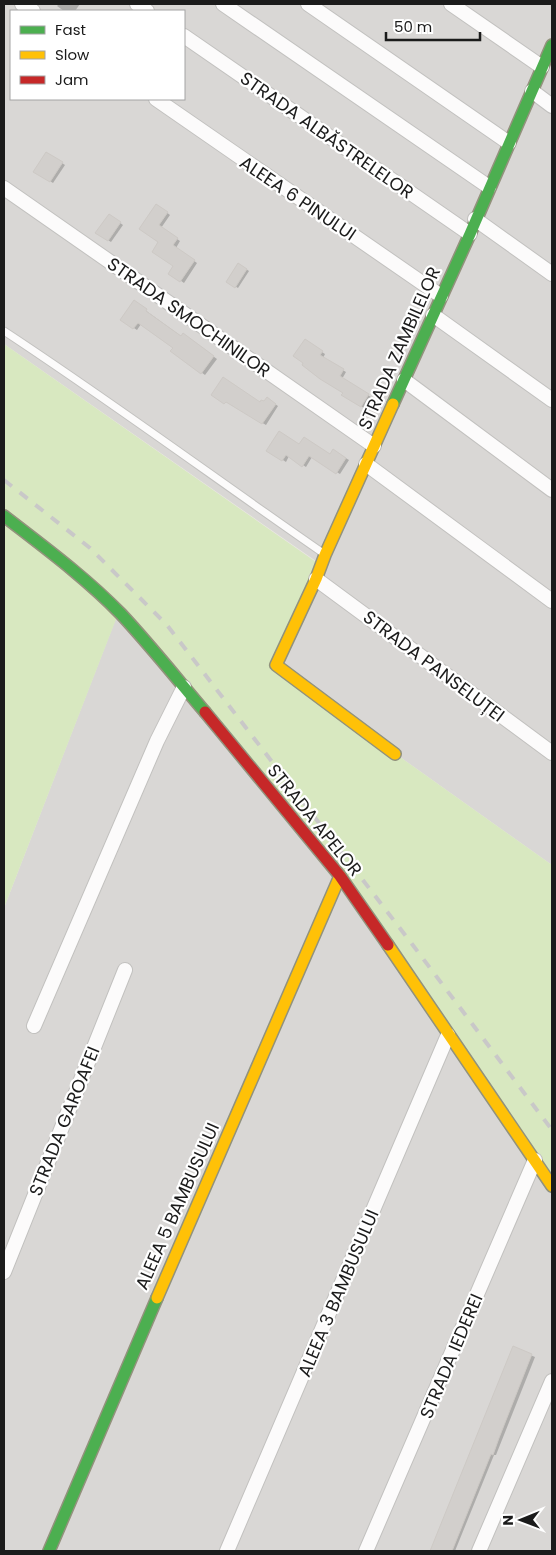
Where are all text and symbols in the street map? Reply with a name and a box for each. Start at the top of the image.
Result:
legend [10,10,185,100]
scale bar [386,10,480,42]
text: 50 m [394,16,432,37]
text: Fast [55,19,86,40]
text: Slow [55,44,90,65]
street label: STRADA ALBĂSTRELELOR [235,66,419,204]
text: Jam [55,69,89,90]
street label: ALEEA 6 PINULUI [235,150,361,246]
street label: STRADA SMOCHINILOR [102,251,276,383]
street label: STRADA ZAMBILELOR [352,263,446,433]
street label: STRADA PANSELUȚEI [358,604,510,728]
street label: STRADA APELOR [262,759,368,881]
street label: STRADA GAROAFEI [23,1043,105,1199]
street label: ALEEA 5 BAMBUSULUI [129,1119,225,1293]
street label: ALEEA 3 BAMBUSULUI [291,1205,385,1381]
street label: STRADA IEDEREI [413,1290,489,1422]
north arrow [496,1495,546,1545]
text: N [498,1515,518,1526]

